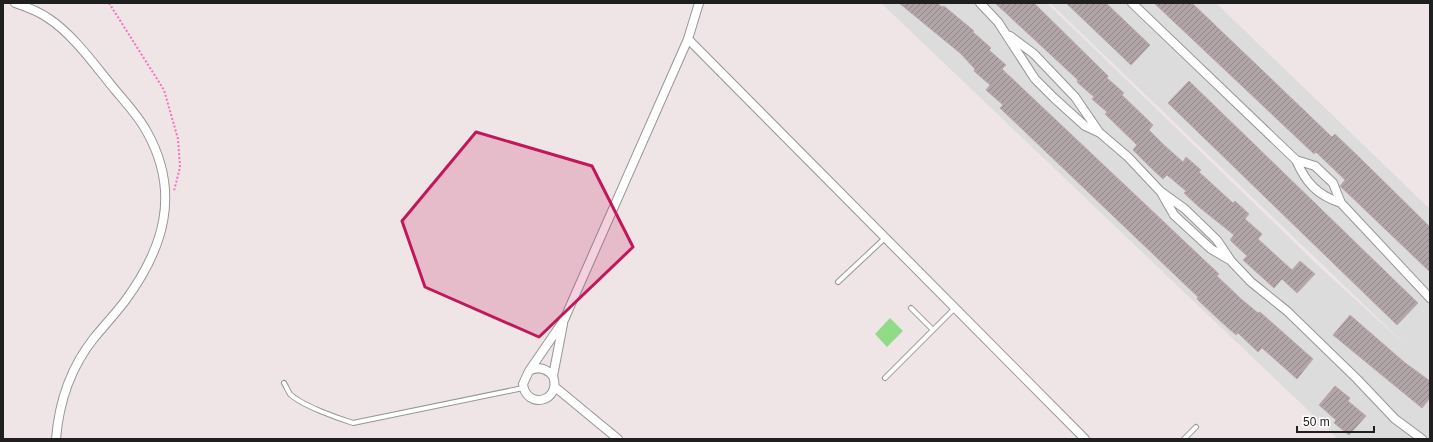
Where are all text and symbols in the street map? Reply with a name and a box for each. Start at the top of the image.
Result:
scale bar [1297,408,1374,434]
text: 50 m [1303,415,1330,429]

